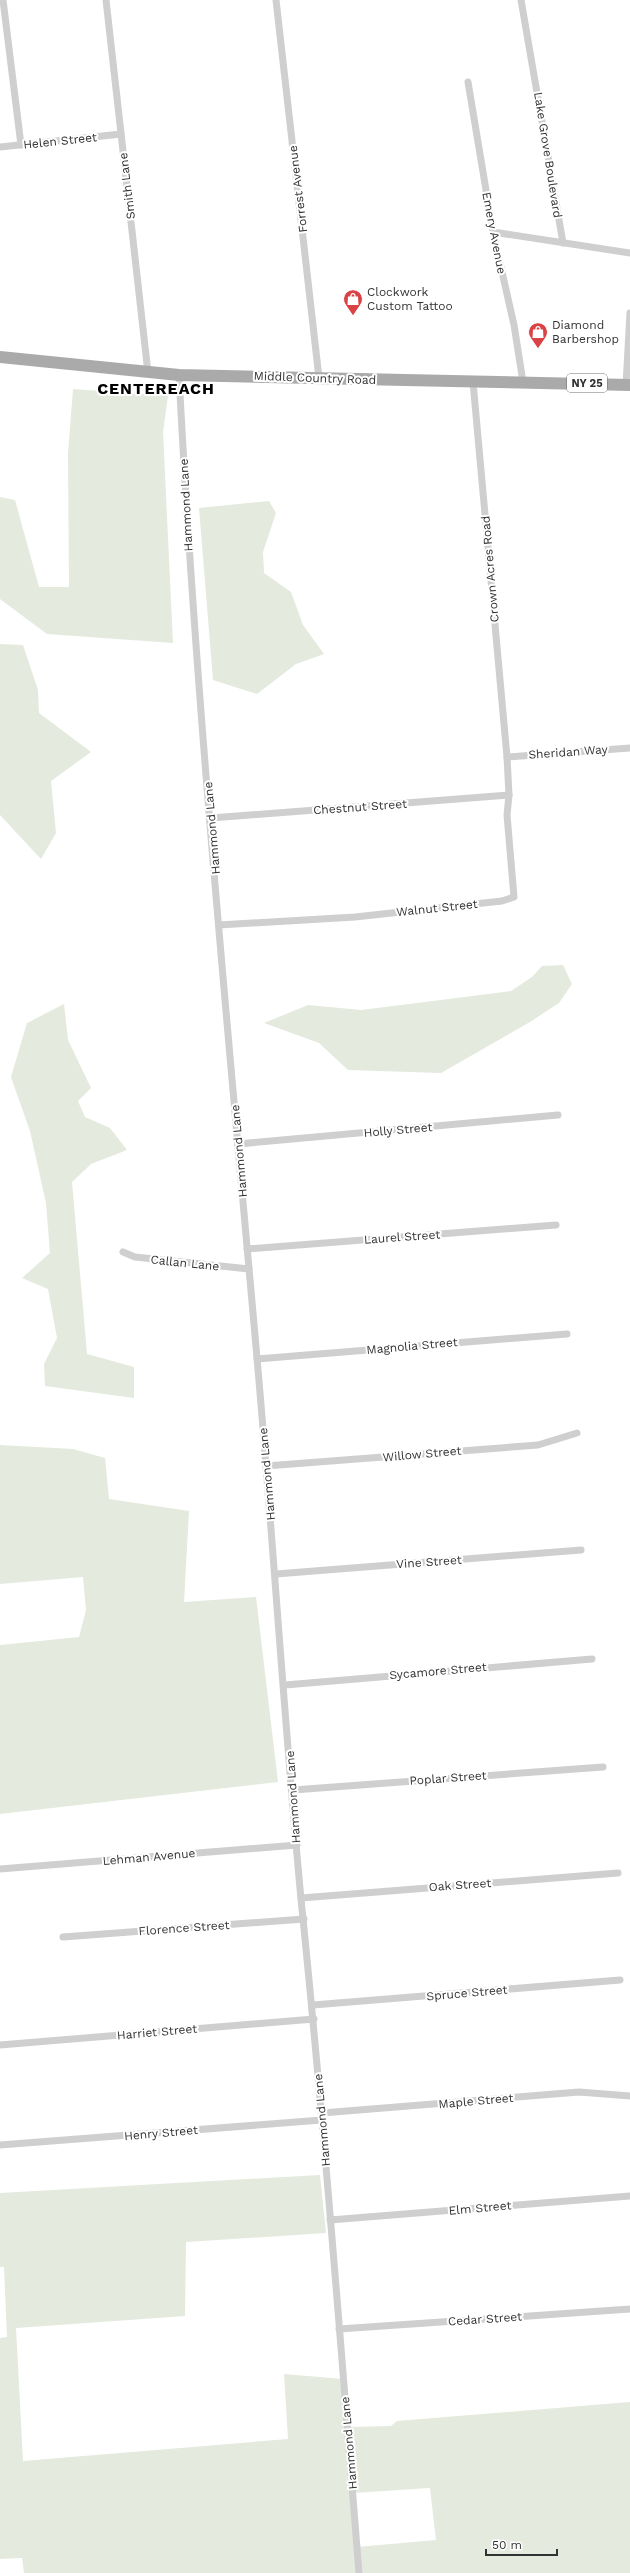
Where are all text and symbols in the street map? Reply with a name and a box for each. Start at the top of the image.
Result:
street label: Lake Grove Boulevard [531,91,565,219]
street label: Helen Street [23,130,97,152]
street label: Forrest Avenue [286,145,310,233]
street label: Smith Lane [116,152,138,220]
street label: Emery Avenue [479,191,509,275]
place label: Clockwork Custom Tattoo [367,285,453,313]
shop icon: Clockwork Custom Tattoo [342,288,364,316]
place label: Diamond Barbershop [552,318,619,346]
shop icon: Diamond Barbershop [527,321,549,349]
street label: Middle Country Road [254,369,376,387]
road number: NY 25 [567,374,607,392]
district label: CENTEREACH [97,379,215,398]
street label: Hammond Lane [177,458,195,552]
street label: Crown Acres Road [478,515,502,623]
street label: Sheridan Way [528,742,609,762]
street label: Hammond Lane [201,781,223,875]
street label: Chestnut Street [313,797,407,817]
street label: Walnut Street [396,897,478,919]
street label: Hammond Lane [228,1104,250,1198]
street label: Holly Street [363,1120,433,1140]
street label: Laurel Street [363,1227,441,1247]
street label: Callan Lane [150,1252,220,1274]
street label: Magnolia Street [366,1335,458,1357]
street label: Hammond Lane [256,1427,278,1521]
street label: Willow Street [382,1444,462,1464]
street label: Vine Street [396,1553,462,1571]
street label: Sycamore Street [389,1660,487,1682]
street label: Hammond Lane [283,1750,303,1844]
street label: Poplar Street [409,1768,487,1788]
street label: Lehman Avenue [102,1846,196,1868]
street label: Oak Street [428,1876,492,1894]
street label: Florence Street [138,1918,230,1938]
street label: Spruce Street [426,1982,508,2004]
street label: Harriet Street [116,2022,198,2042]
street label: Hammond Lane [311,2073,333,2167]
street label: Maple Street [438,2091,514,2111]
street label: Henry Street [123,2123,199,2143]
street label: Elm Street [448,2198,512,2218]
street label: Cedar Street [447,2309,523,2329]
street label: Hammond Lane [338,2396,360,2490]
scale bar [486,2531,557,2557]
text: 50 m [492,2538,522,2552]

